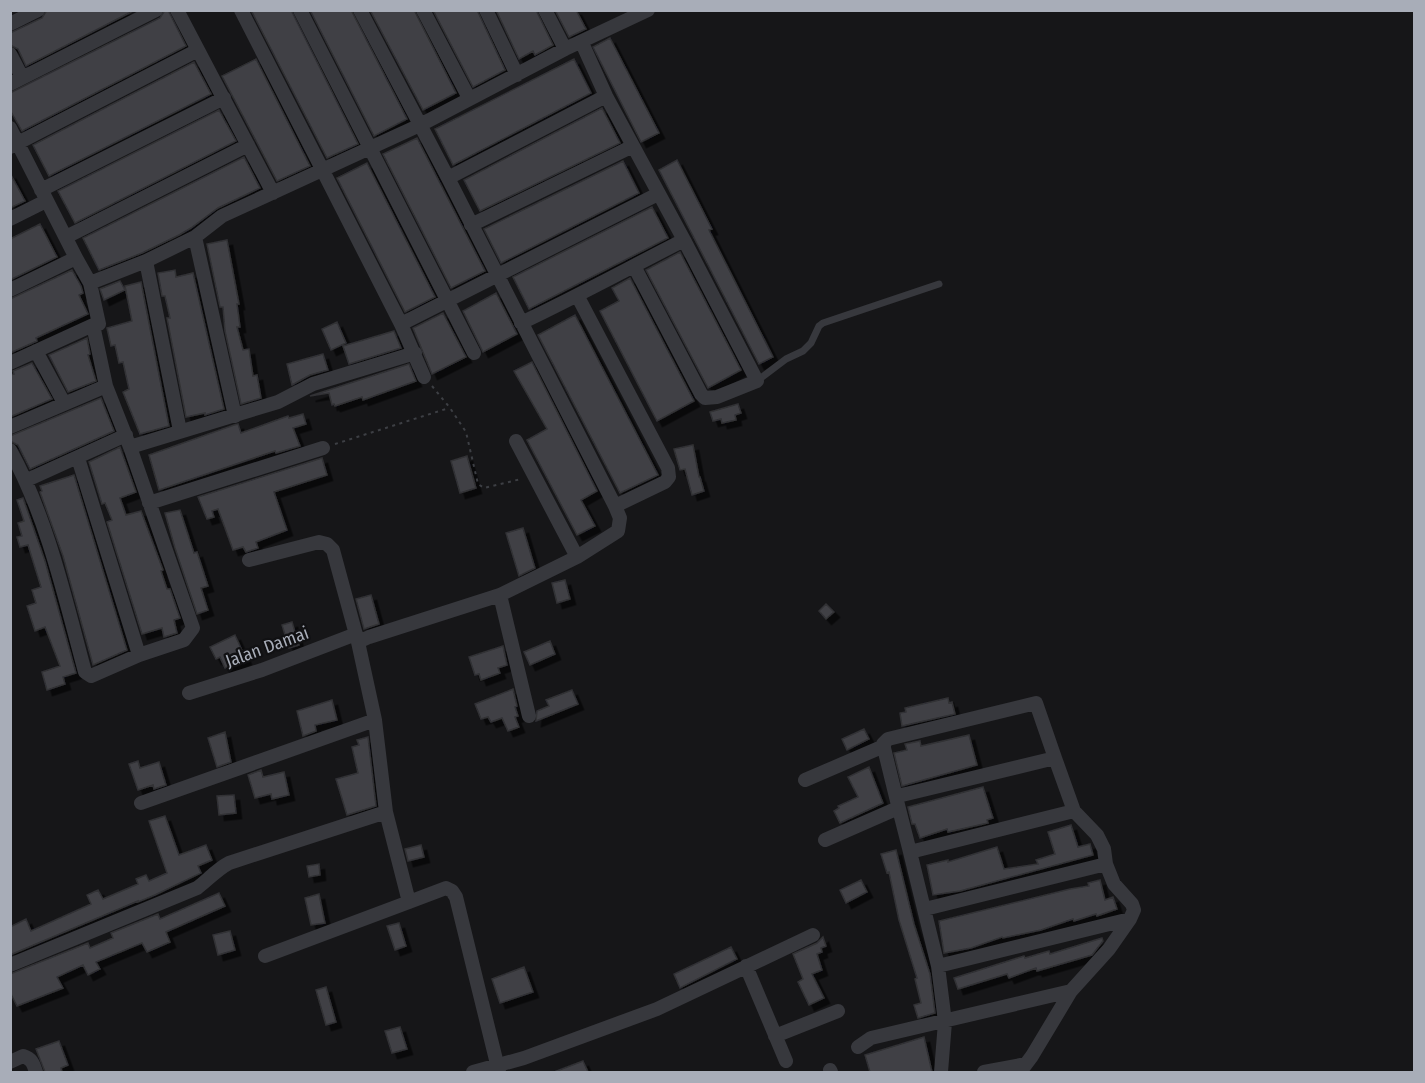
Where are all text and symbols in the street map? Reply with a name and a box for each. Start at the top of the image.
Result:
street label: Jalan Damai [222,622,312,672]

